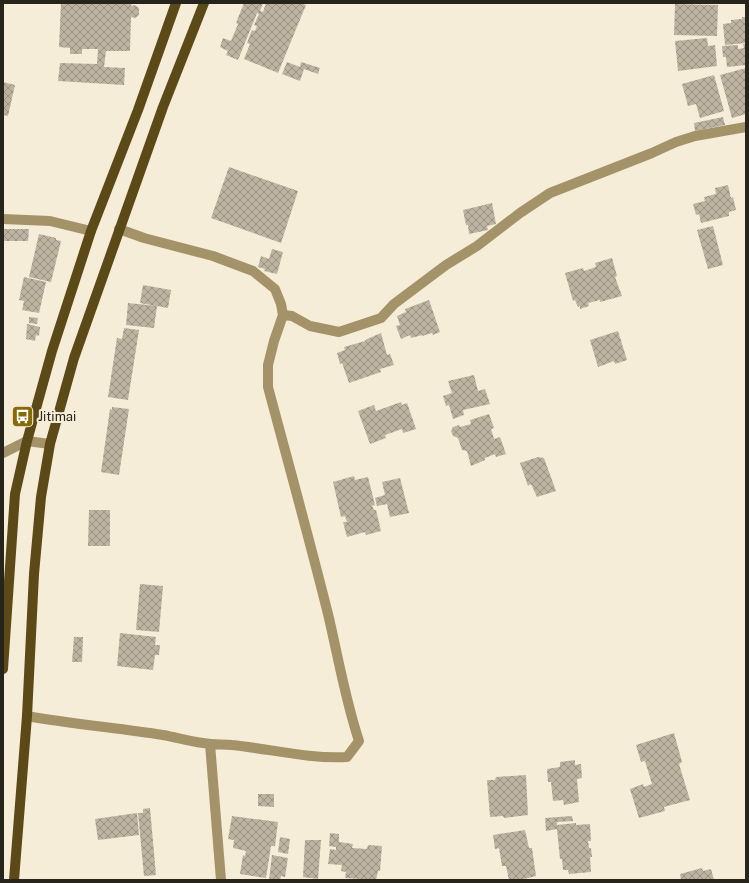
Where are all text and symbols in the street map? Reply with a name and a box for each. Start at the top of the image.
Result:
bus stop icon: Jitimai [9,403,35,429]
place label: Jitimai [38,409,76,424]

